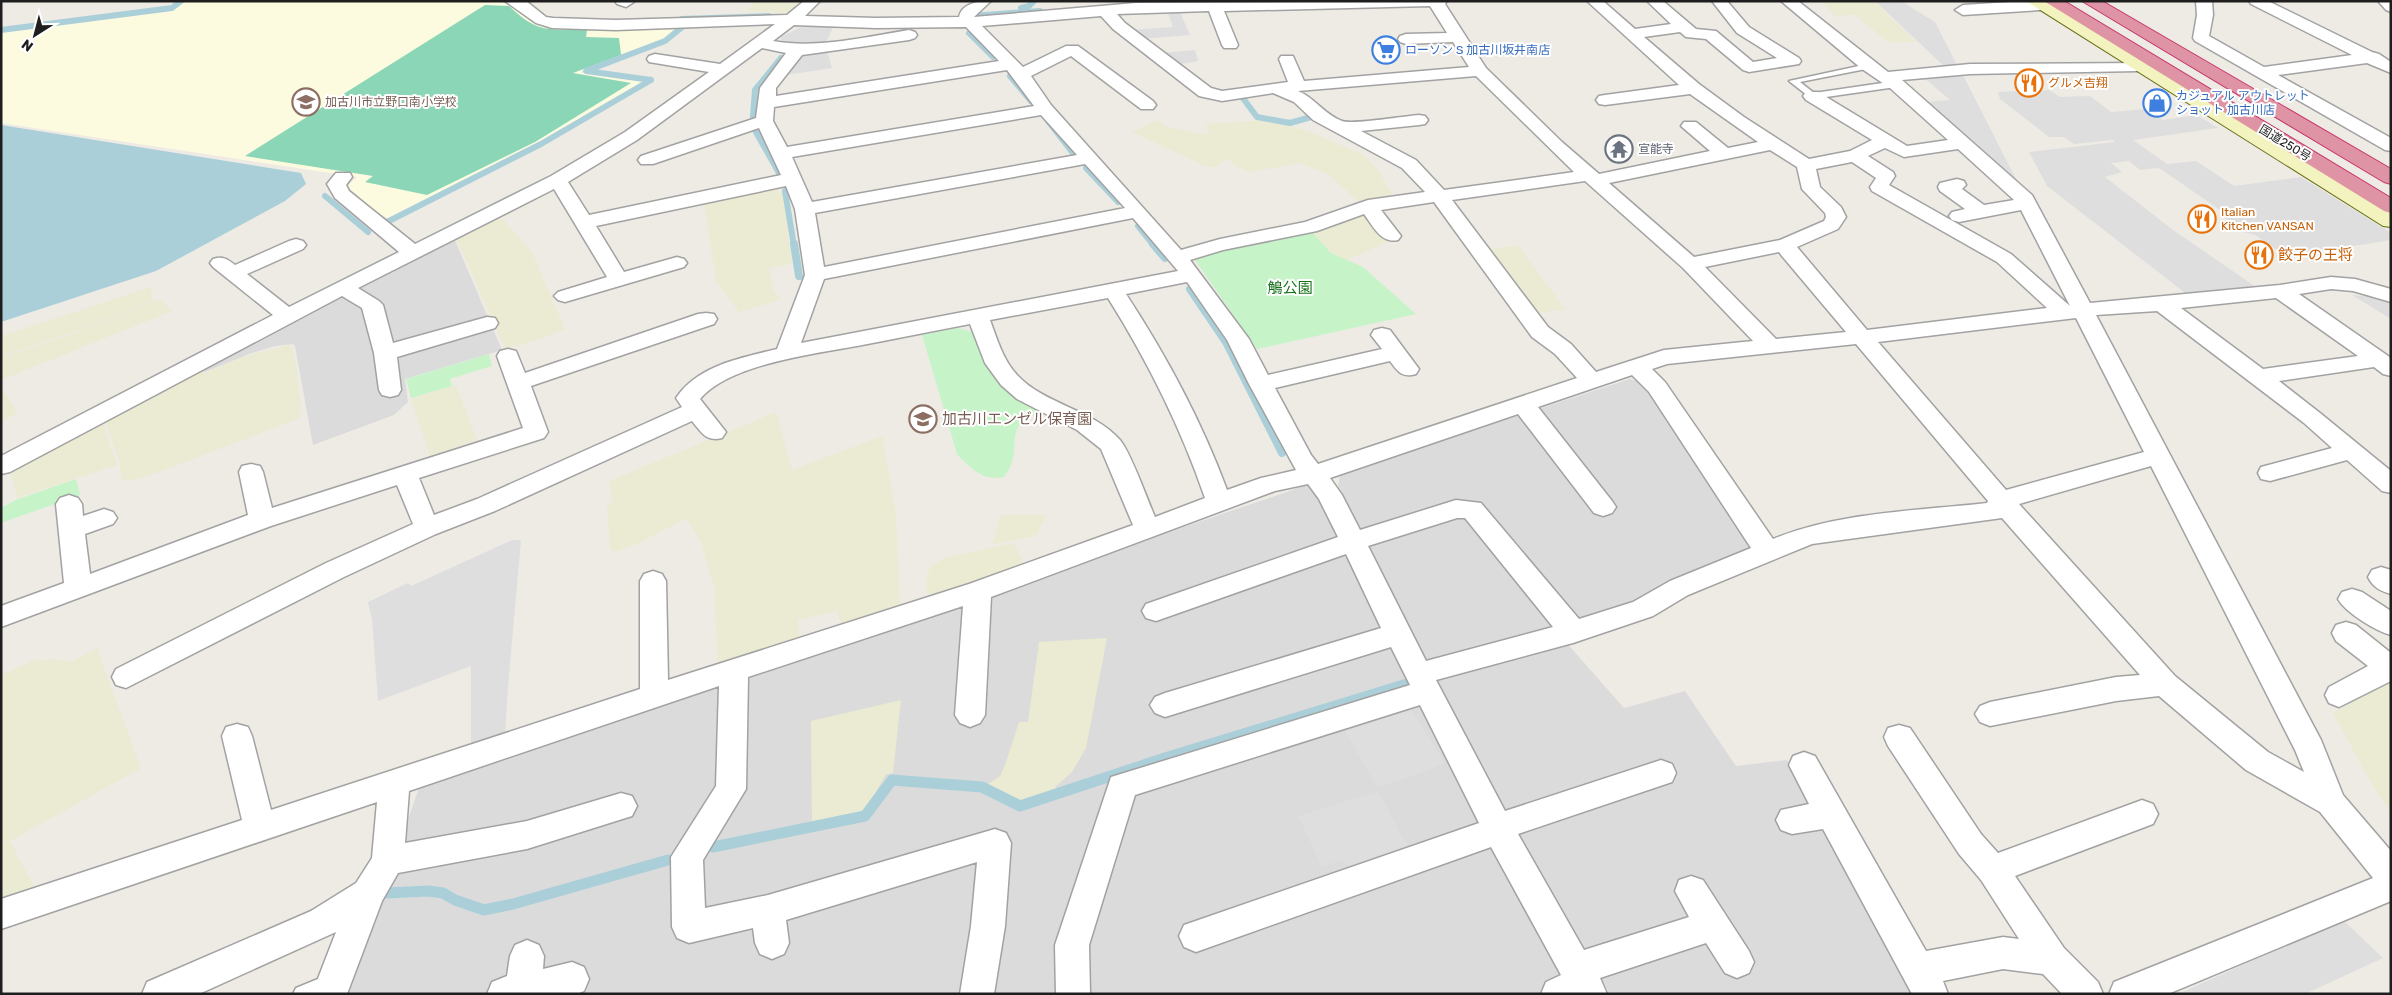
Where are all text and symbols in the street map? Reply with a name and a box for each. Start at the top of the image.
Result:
north arrow [10,10,60,60]
text: N [19,35,37,55]
supermarket icon: ローソン S 加古川坂井南店 [1371,35,1401,65]
place label: ローソン S 加古川坂井南店 [1405,43,1550,57]
restaurant icon: グルメ吉翔 [2014,68,2044,98]
place label: グルメ吉翔 [2048,76,2108,90]
school or university icon: 加古川市立野口南小学校 [291,87,321,117]
shop icon: カジュアル アウトレット ショット 加古川店 [2142,88,2172,118]
place label: カジュアル アウトレット ショット 加古川店 [2176,89,2310,117]
place label: 加古川市立野口南小学校 [325,95,457,109]
street label: 国道250号 [2257,122,2313,164]
temple icon: 宣能寺 [1604,134,1634,164]
place label: 宣能寺 [1638,142,1674,156]
restaurant icon: Italian Kitchen VANSAN [2187,204,2217,234]
place label: Italian Kitchen VANSAN [2221,205,2314,233]
restaurant icon: 餃子の王将 [2244,240,2274,270]
place label: 餃子の王将 [2278,246,2353,264]
park label: 鵤公園 [1267,279,1313,297]
school or university icon: 加古川エンゼル保育園 [908,404,938,434]
place label: 加古川エンゼル保育園 [942,410,1092,428]

